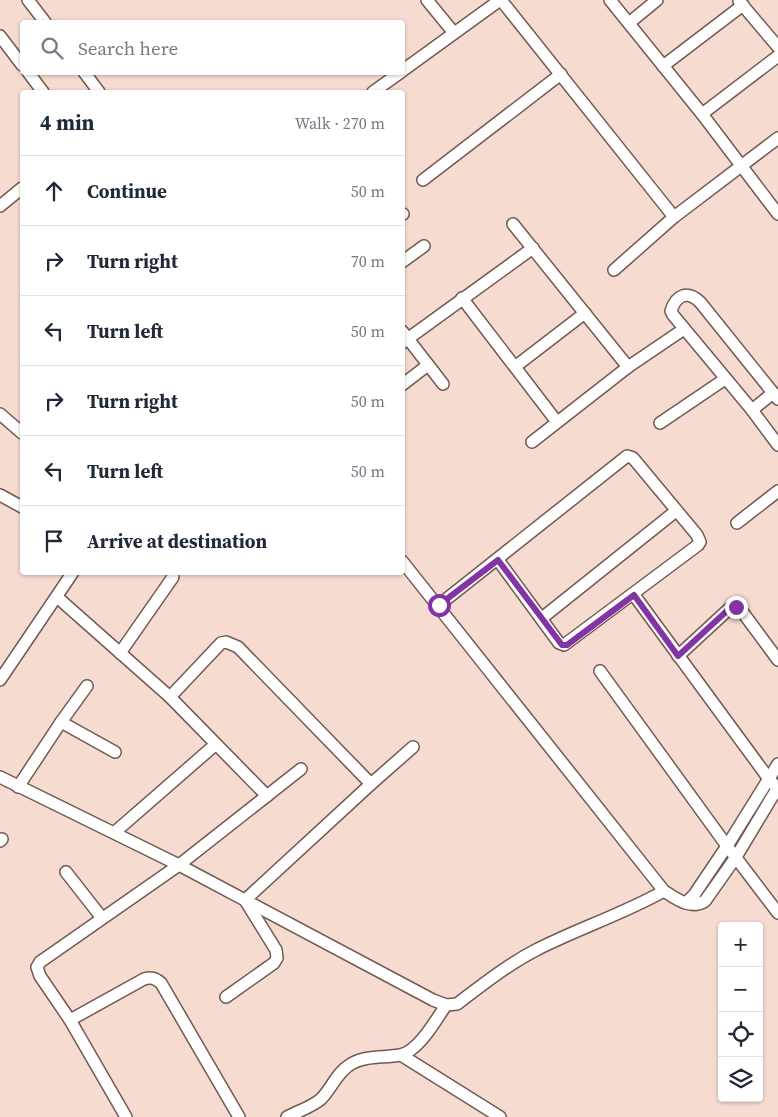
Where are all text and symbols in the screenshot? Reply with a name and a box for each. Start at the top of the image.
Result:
search box [20,20,405,75]
icon: search [38,34,66,62]
text: Search here [78,35,178,61]
text: 4 min [40,108,95,137]
text: Walk · 270 m [295,112,385,134]
icon: ahead [40,177,68,205]
text: Continue [87,178,167,204]
text: 50 m [351,180,385,202]
icon: right [40,247,68,275]
text: Turn right [87,248,178,274]
text: 70 m [351,250,385,272]
icon: left [40,317,68,345]
text: Turn left [87,318,163,344]
text: 50 m [351,320,385,342]
icon: right [40,387,68,415]
text: Turn right [87,388,178,414]
text: 50 m [351,390,385,412]
icon: left [40,457,68,485]
text: Turn left [87,458,163,484]
text: 50 m [351,460,385,482]
icon: arrive [40,527,68,555]
text: Arrive at destination [87,528,267,554]
route start [428,594,451,617]
route end [725,596,748,619]
map controls [718,922,763,1102]
button: + [718,922,763,967]
button: − [718,967,763,1012]
button: locate [718,1012,763,1057]
button: layers [718,1057,763,1102]

